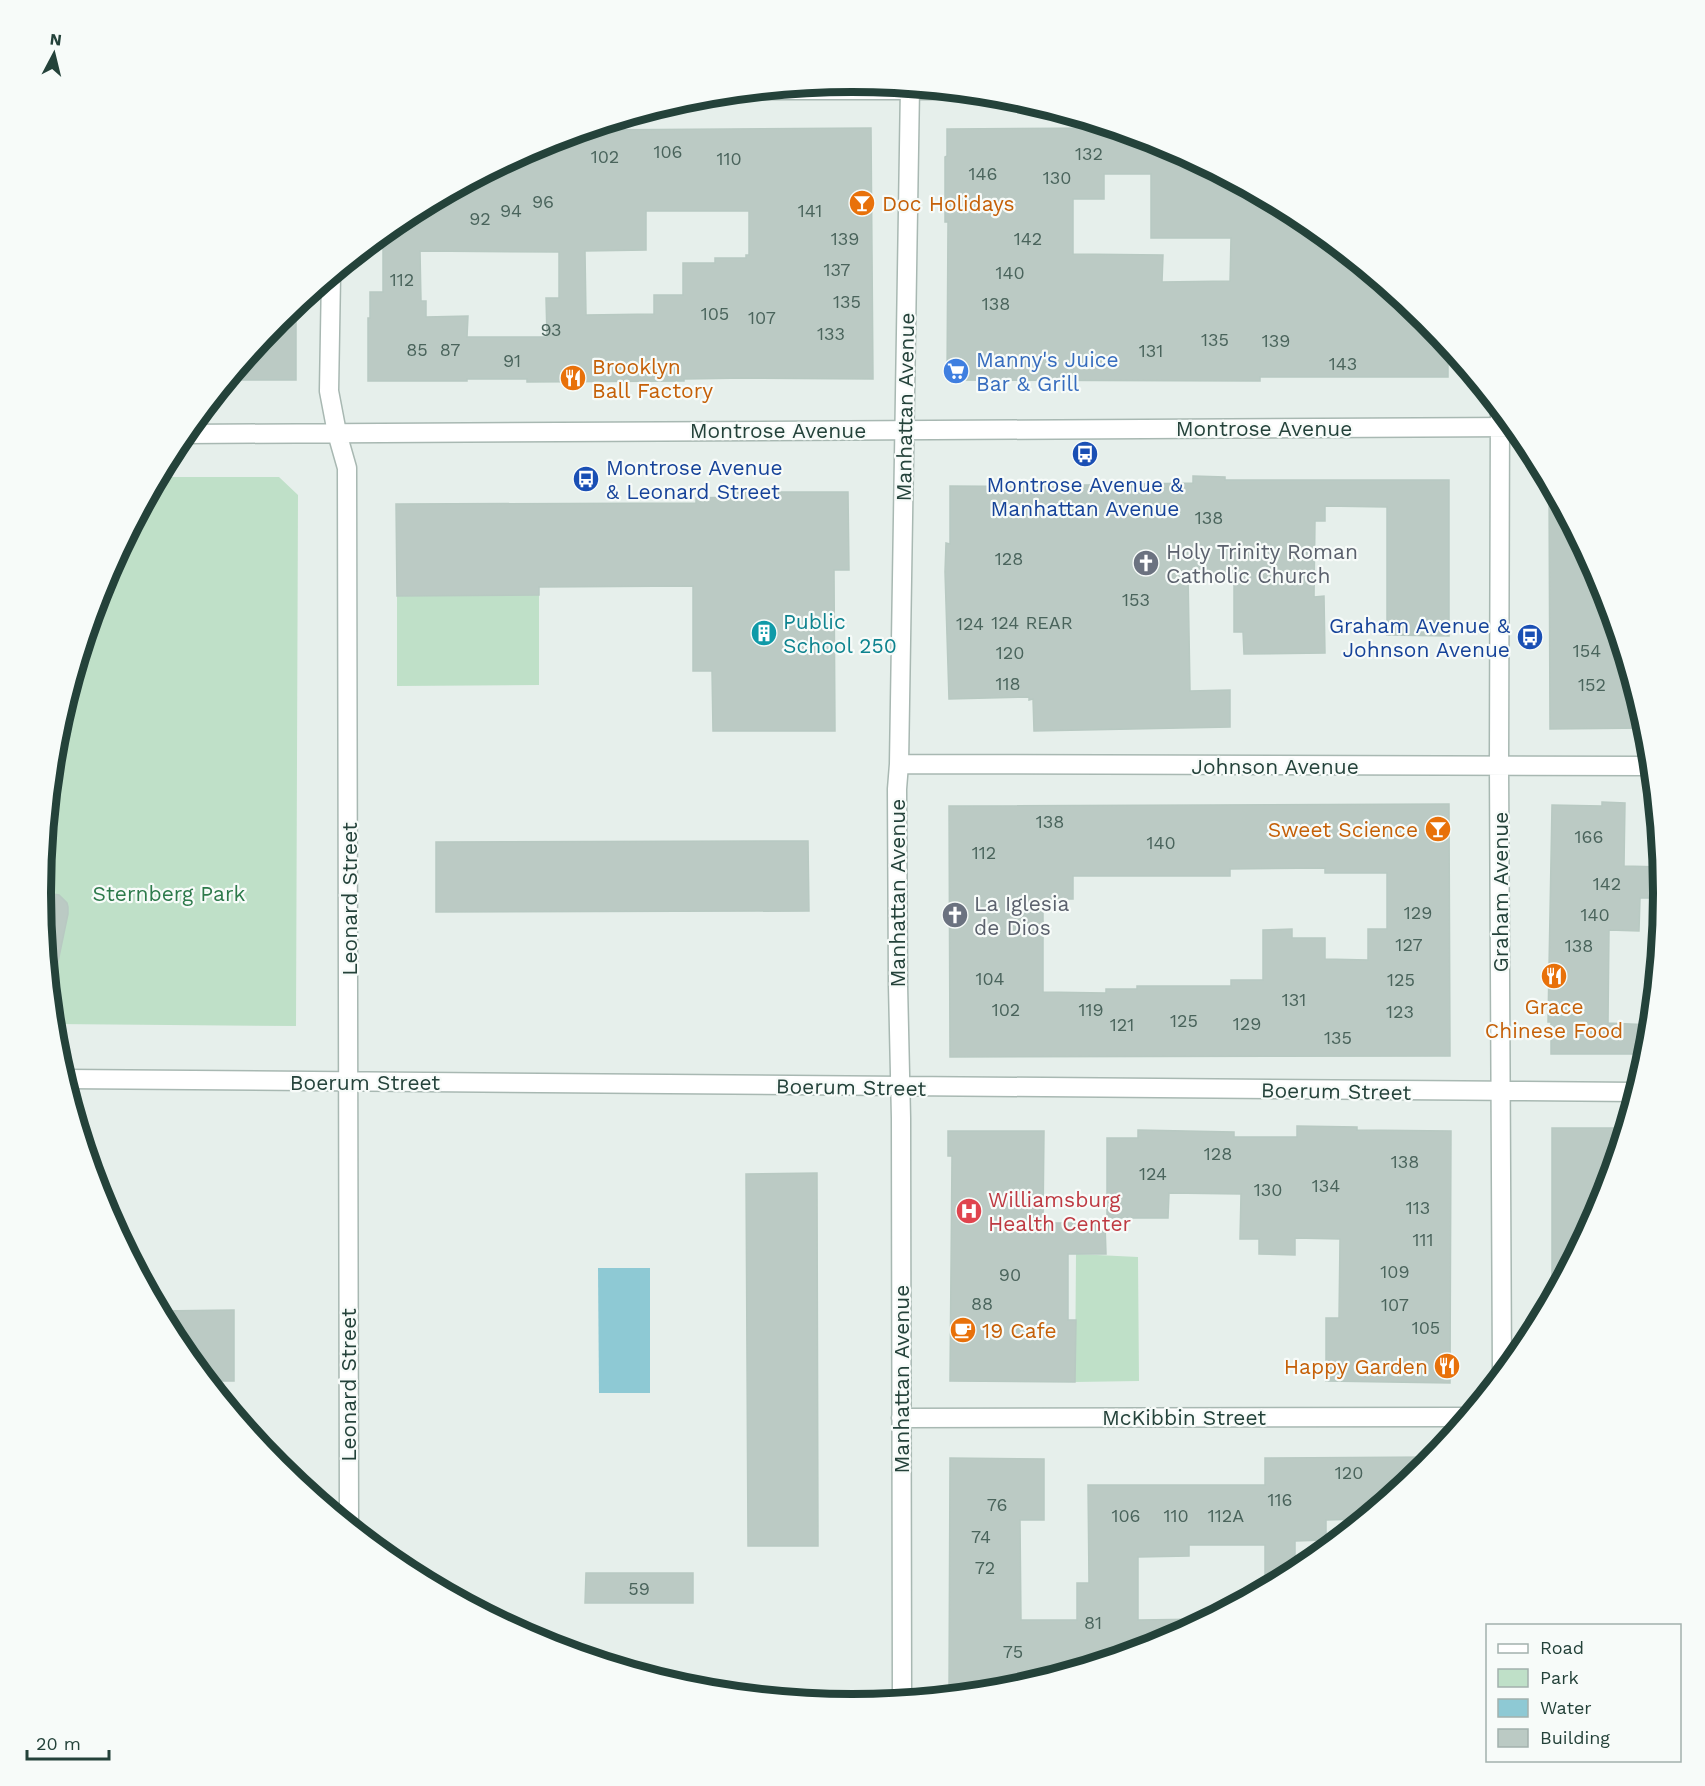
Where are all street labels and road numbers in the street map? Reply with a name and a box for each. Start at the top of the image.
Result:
street label: Manhattan Avenue [891,312,919,502]
street label: Montrose Avenue [1176,416,1352,441]
street label: Montrose Avenue [690,418,866,443]
street label: Johnson Avenue [1191,754,1359,779]
street label: Manhattan Avenue [885,799,910,987]
street label: Graham Avenue [1488,812,1513,972]
street label: Leonard Street [337,822,362,976]
street label: Boerum Street [290,1070,440,1095]
street label: Boerum Street [776,1073,927,1101]
street label: Boerum Street [1261,1077,1412,1105]
street label: Manhattan Avenue [889,1285,914,1473]
street label: Leonard Street [336,1308,361,1462]
street label: McKibbin Street [1102,1405,1266,1430]

